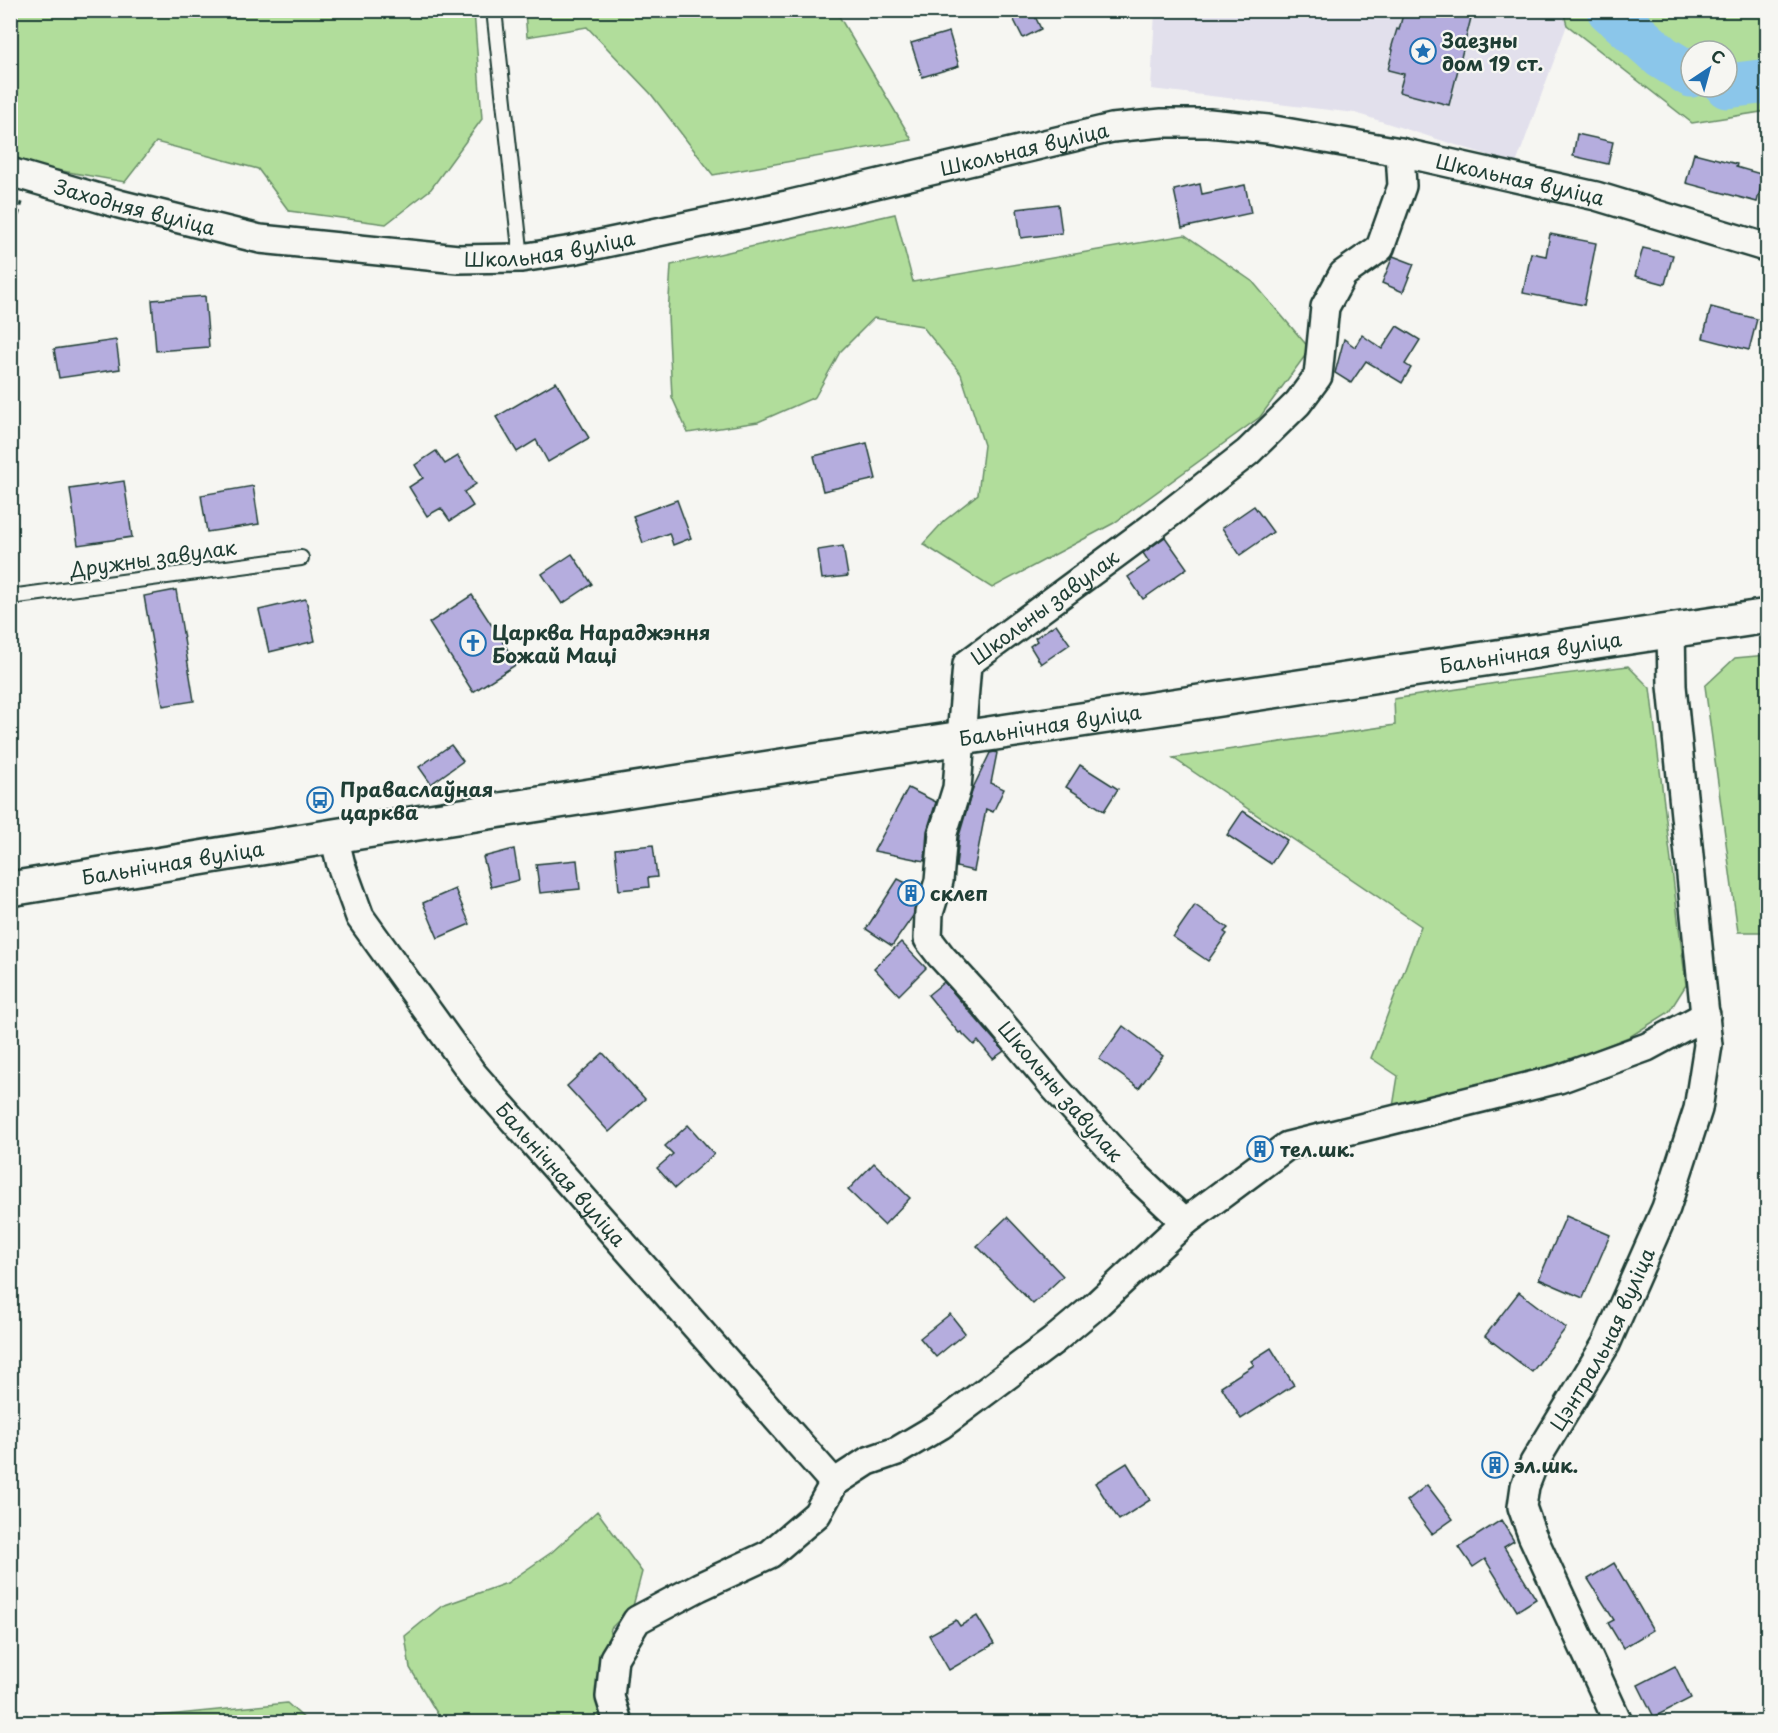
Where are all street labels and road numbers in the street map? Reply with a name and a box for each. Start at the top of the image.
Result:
street label: Школьная вуліца [937,114,1112,183]
street label: Школьная вуліца [1433,145,1609,213]
street label: Заходняя вуліца [51,171,219,243]
street label: Школьная вуліца [464,222,638,274]
street label: Дружны завулак [67,531,238,585]
street label: Школьны завулак [964,542,1125,672]
street label: Бальнічная вуліца [1437,623,1625,681]
street label: Бальнічная вуліца [957,696,1144,753]
street label: Бальнічная вуліца [80,833,267,892]
street label: Школьны завулак [991,1014,1131,1168]
street label: Бальнічная вуліца [489,1095,634,1253]
street label: Цэнтральная вуліца [1542,1242,1662,1437]

